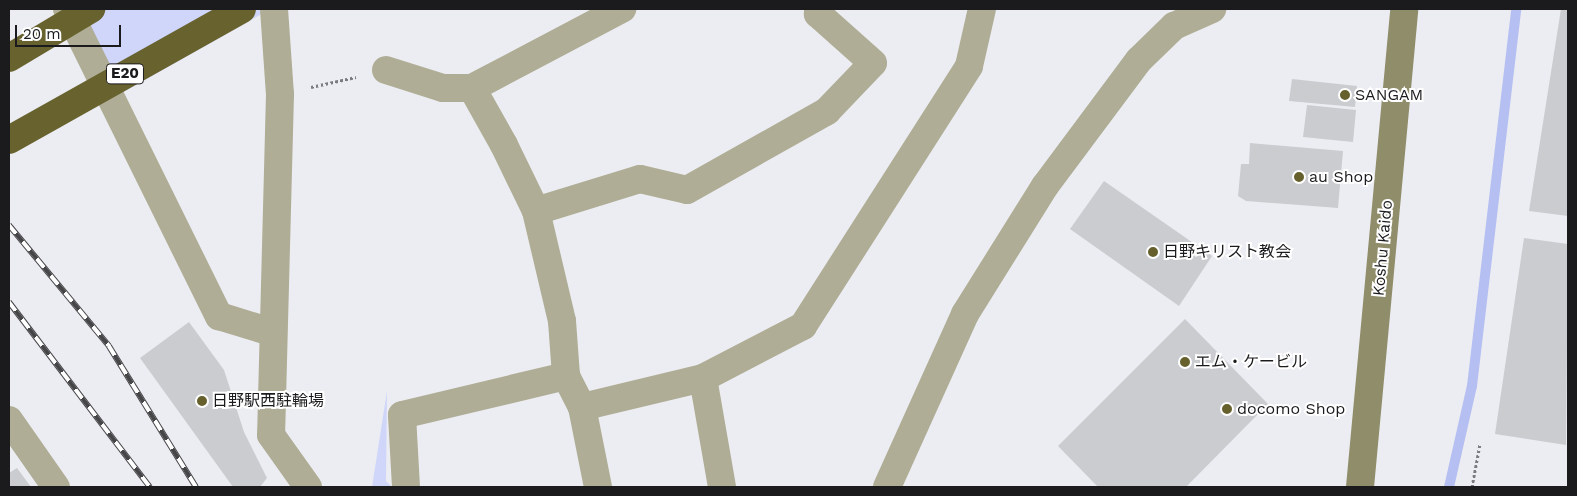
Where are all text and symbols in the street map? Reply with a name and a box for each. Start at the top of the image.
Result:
scale bar [18,15,124,47]
text: 20 m [23,25,61,43]
road number: E20 [105,62,145,86]
place label: SANGAM [1355,85,1423,105]
marker: SANGAM [1339,89,1351,101]
place label: au Shop [1309,167,1373,187]
marker: au Shop [1293,171,1305,183]
street label: Koshu Kaido [1369,199,1397,297]
place label: 日野キリスト教会 [1163,242,1291,262]
marker: 日野キリスト教会 [1147,246,1159,258]
place label: エム・ケービル [1195,352,1307,372]
marker: エム・ケービル [1179,356,1191,368]
place label: 日野駅西駐輪場 [212,391,324,411]
marker: 日野駅西駐輪場 [196,395,208,407]
place label: docomo Shop [1237,399,1345,419]
marker: docomo Shop [1221,403,1233,415]

